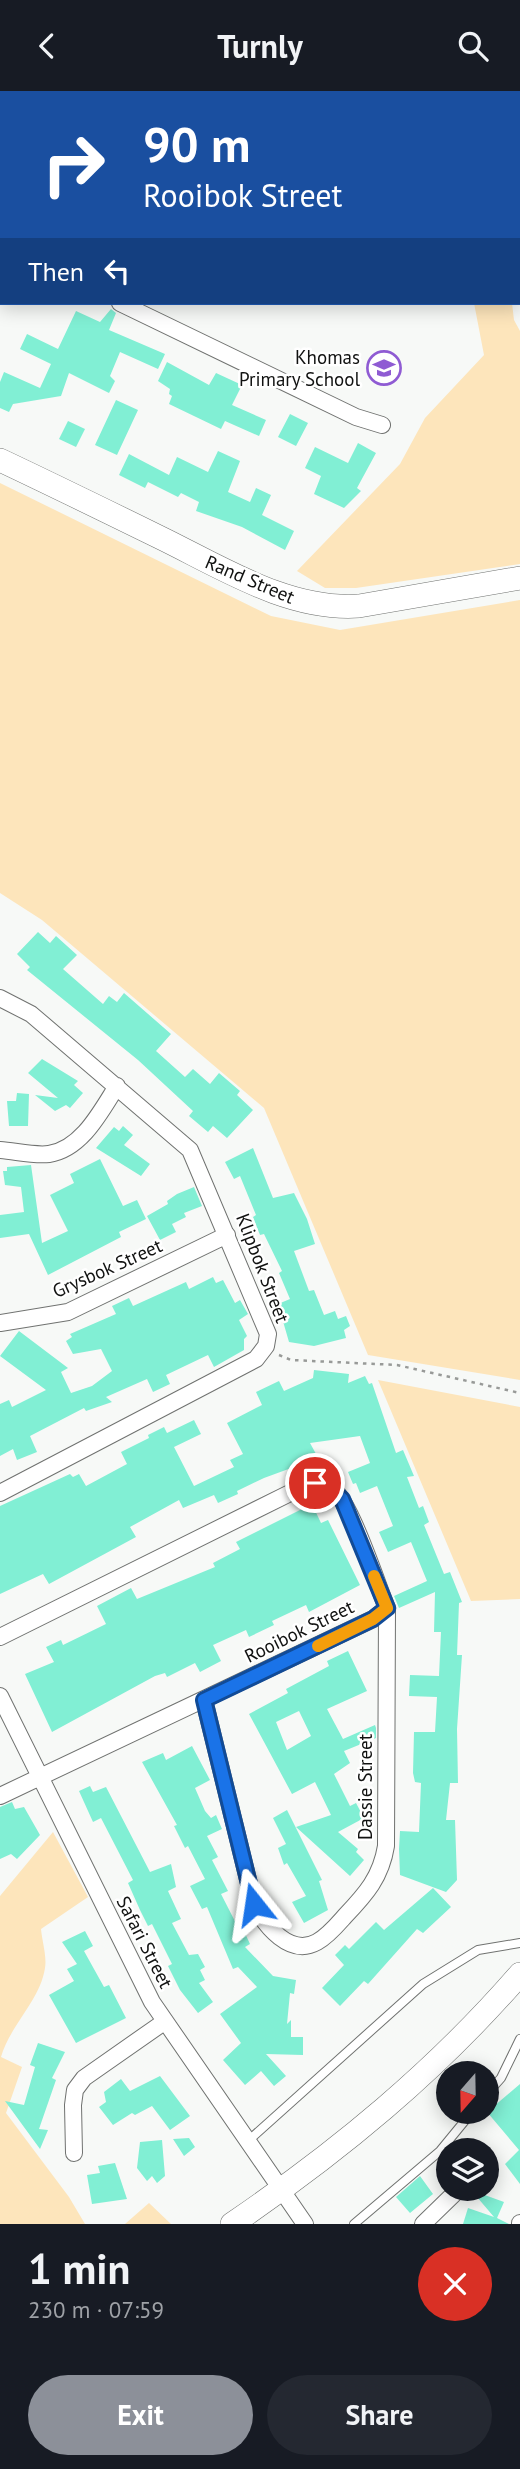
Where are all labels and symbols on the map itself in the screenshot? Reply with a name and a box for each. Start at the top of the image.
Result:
place label: Khomas Primary School [239,345,360,391]
school or university icon: Khomas Primary School [365,349,403,387]
street label: Rand Street [202,549,299,609]
street label: Klipbok Street [231,1210,295,1327]
street label: Grysbok Street [48,1233,166,1303]
pin [285,1453,345,1513]
street label: Rooibok Street [241,1594,358,1668]
street label: Dassie Street [353,1733,377,1840]
position arrow [217,1867,291,1941]
street label: Safari Street [112,1892,179,1993]
north arrow [436,2061,499,2125]

